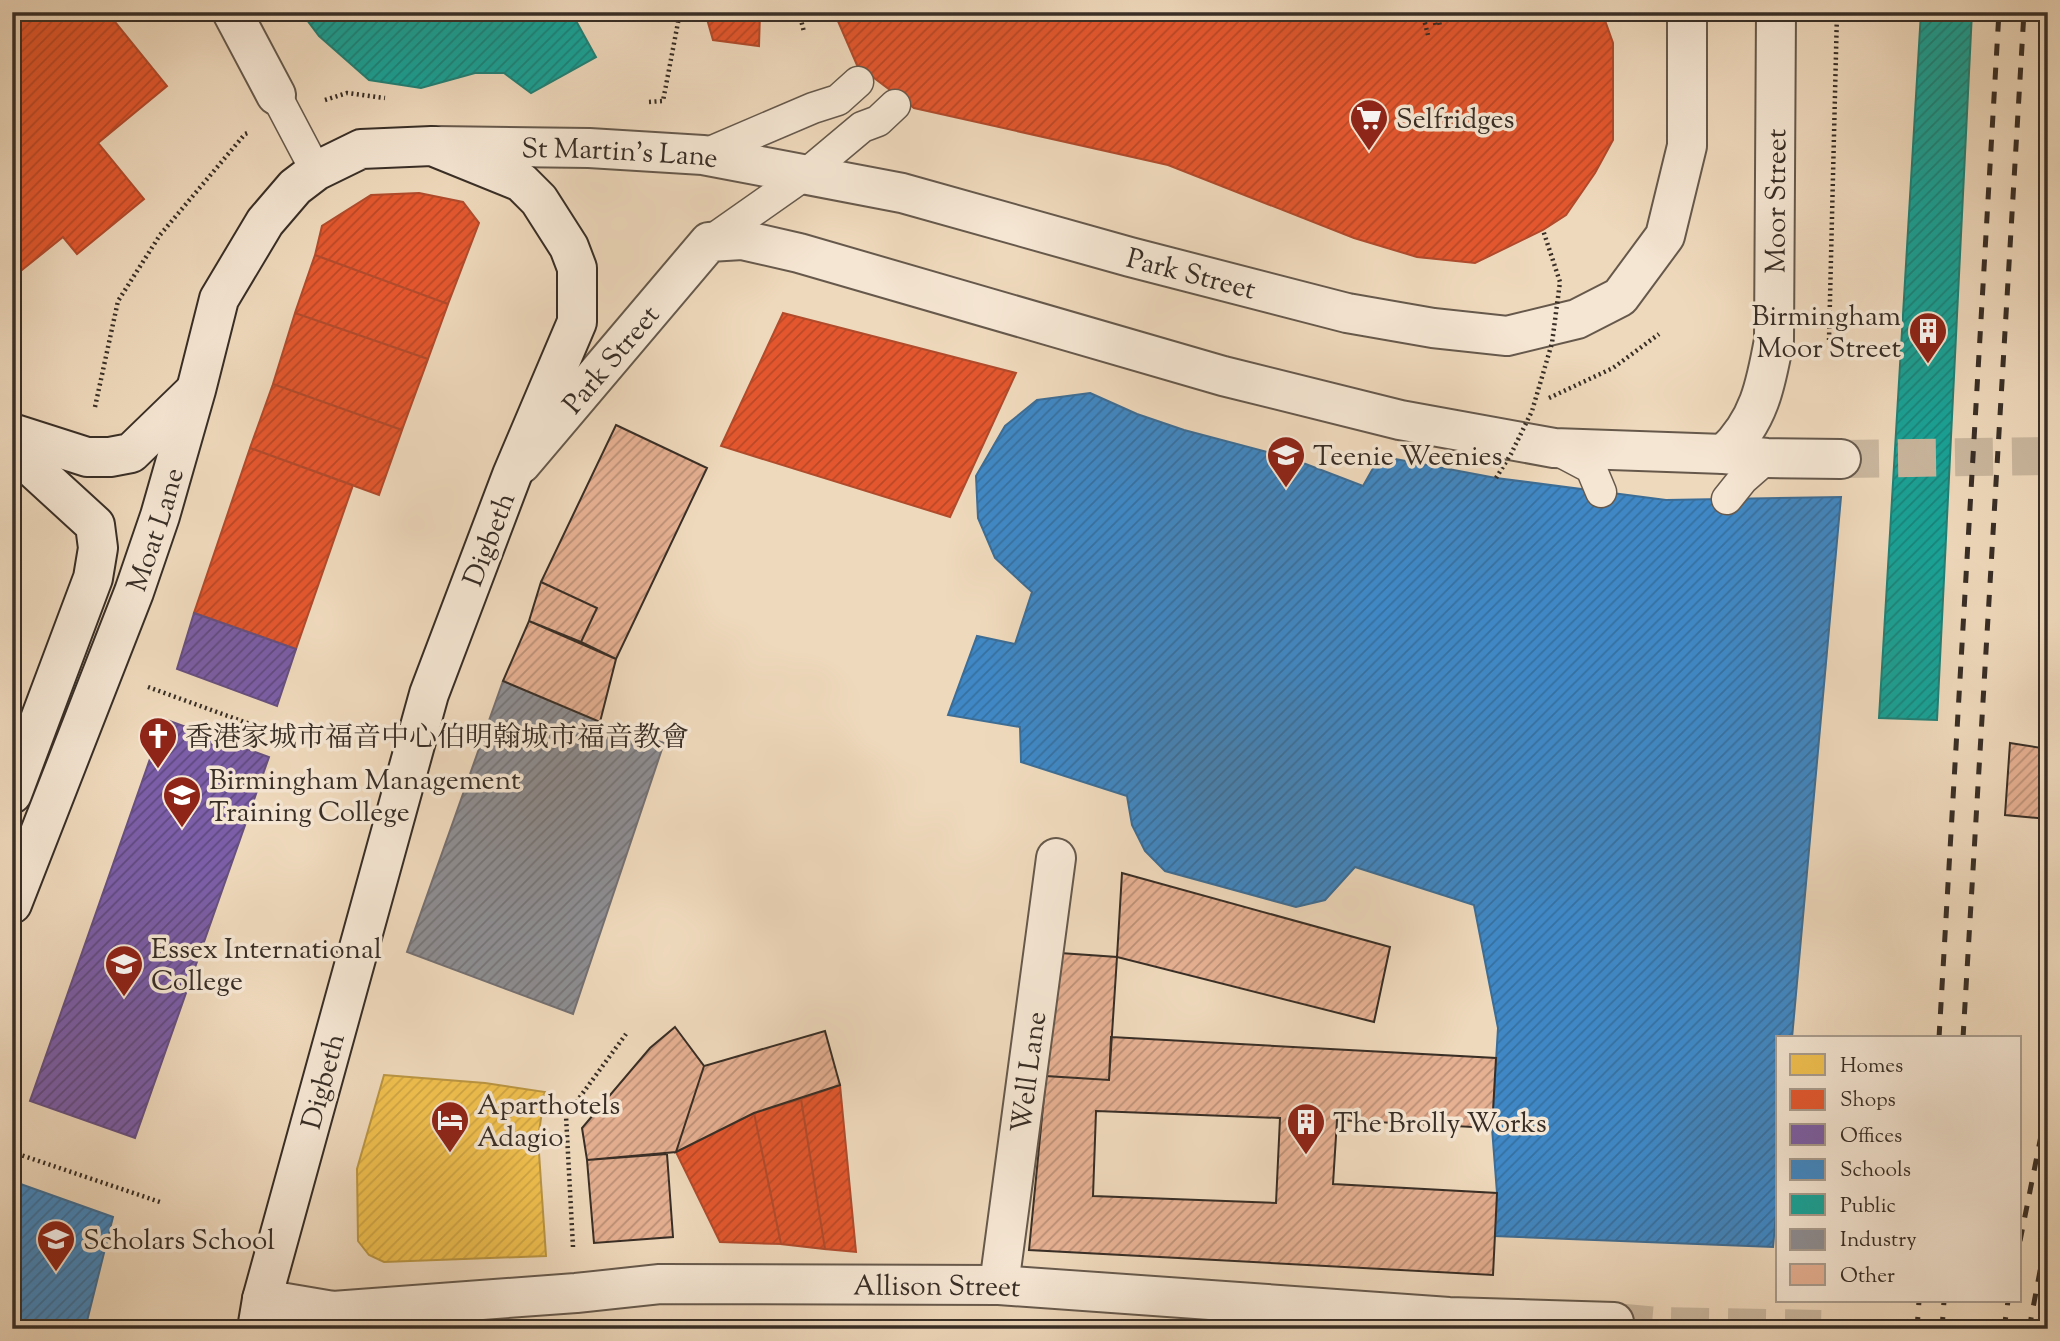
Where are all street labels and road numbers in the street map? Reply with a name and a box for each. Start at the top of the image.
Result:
street label: Moor Street [1757,128,1798,274]
street label: St Martin's Lane [521,130,721,180]
street label: Park Street [1122,240,1260,312]
street label: Park Street [555,297,671,424]
street label: Moat Lane [119,464,196,598]
street label: Digbeth [455,487,527,593]
street label: Well Lane [1003,1009,1058,1135]
street label: Digbeth [293,1029,357,1134]
street label: Allison Street [853,1268,1022,1310]

